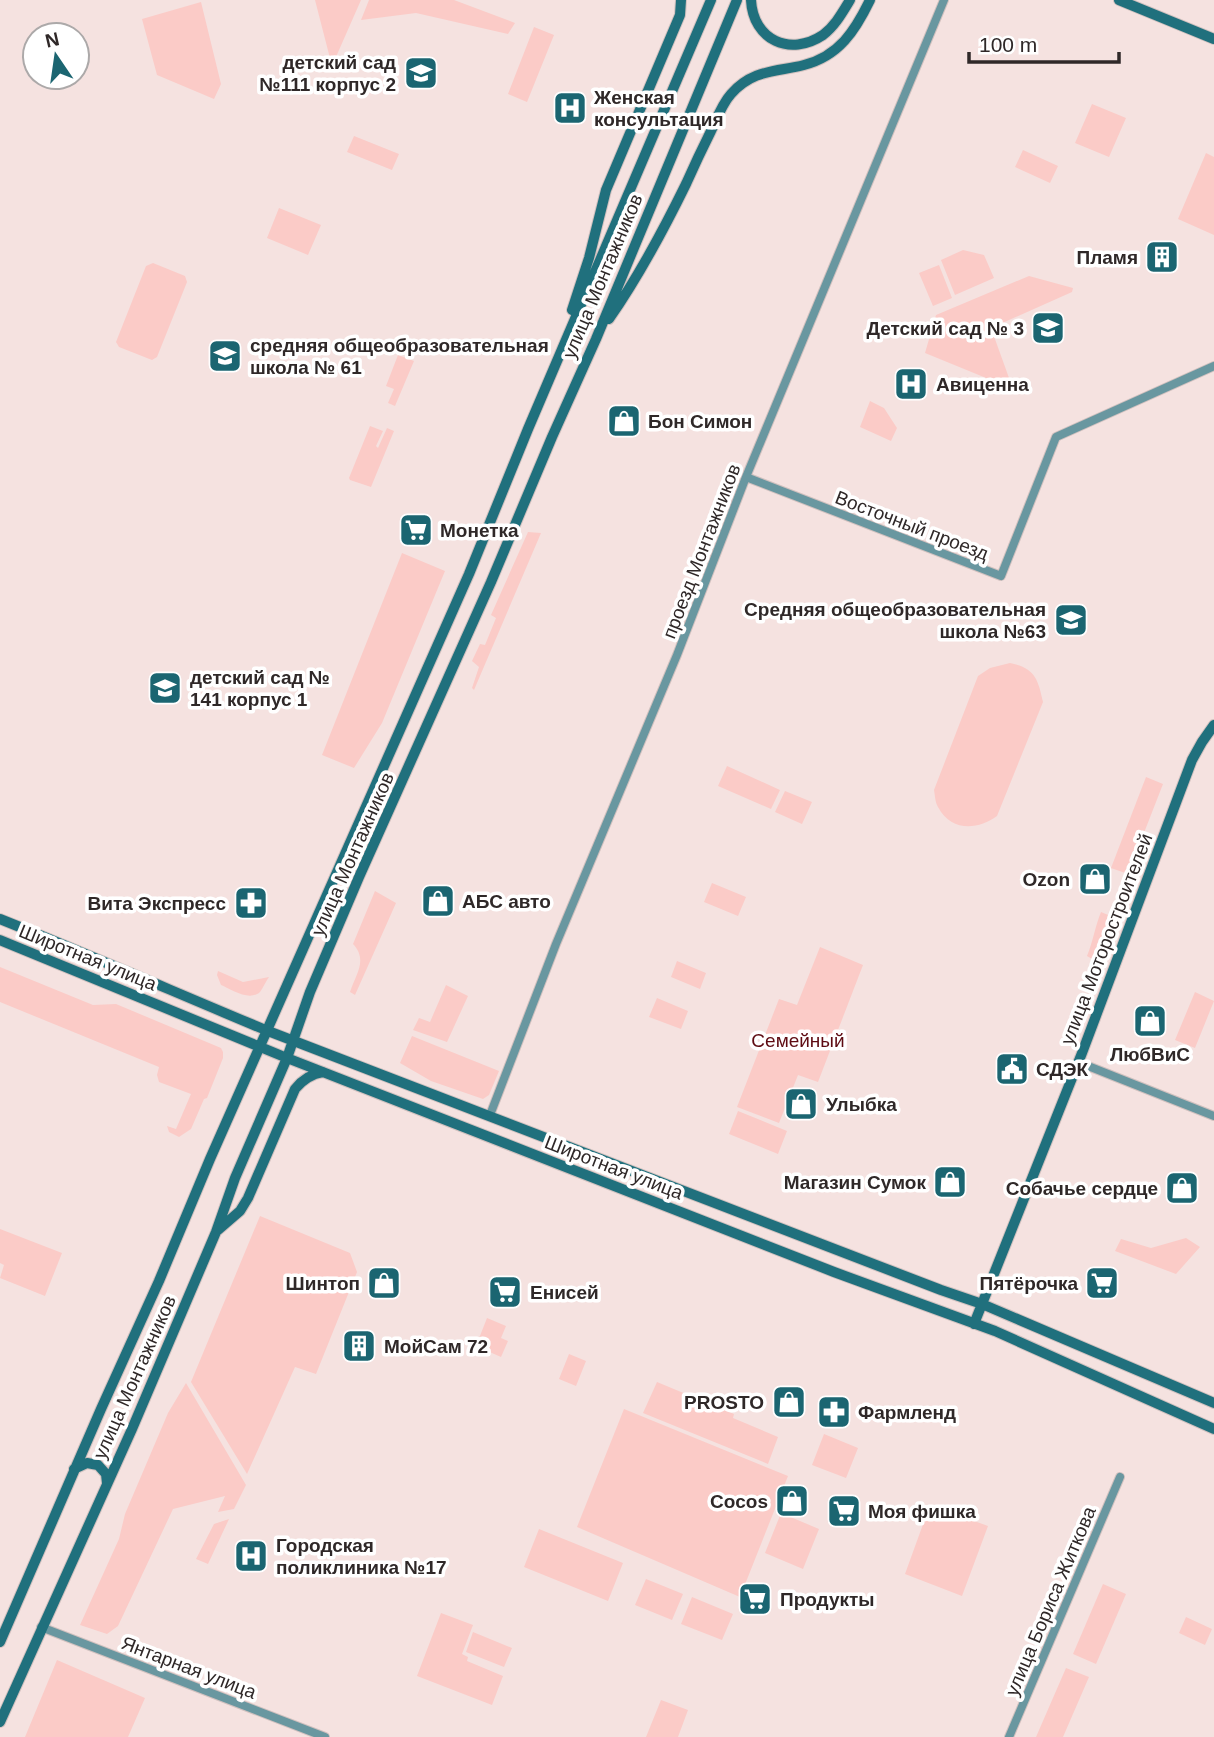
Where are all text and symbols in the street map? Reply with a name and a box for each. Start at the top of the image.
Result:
north arrow [21,21,91,91]
scale bar [969,21,1120,65]
text: N [43,28,61,52]
text: 100 m [979,33,1037,56]
place label: детский сад №111 корпус 2 [259,52,396,95]
school or university icon: детский сад №111 корпус 2 [402,54,440,92]
place label: Женская консультация [593,87,724,130]
hospital icon: Женская консультация [551,89,589,127]
street label: улица Монтажников [558,191,647,362]
building icon: Пламя [1143,238,1181,276]
place label: Пламя [1077,247,1138,268]
school or university icon: Детский сад № 3 [1029,309,1067,347]
place label: Детский сад № 3 [866,318,1024,339]
place label: средняя общеобразовательная школа № 61 [250,335,549,378]
school or university icon: средняя общеобразовательная школа № 61 [206,337,244,375]
hospital icon: Авиценна [892,365,930,403]
place label: Авиценна [936,374,1029,395]
shop icon: Бон Симон [605,402,643,440]
place label: Бон Симон [648,411,752,432]
street label: проезд Монтажников [658,461,744,641]
street label: Восточный проезд [832,487,991,564]
supermarket icon: Монетка [397,511,435,549]
place label: Монетка [440,520,519,541]
place label: Средняя общеобразовательная школа №63 [744,599,1046,642]
school or university icon: Средняя общеобразовательная школа №63 [1052,601,1090,639]
place label: детский сад № 141 корпус 1 [190,667,330,710]
school or university icon: детский сад № 141 корпус 1 [146,669,184,707]
street label: улица Монтажников [307,769,398,939]
street label: улица Моторостроителей [1056,831,1157,1048]
shop icon: Ozon [1076,860,1114,898]
place label: Ozon [1023,869,1070,890]
shop icon: АБС авто [419,882,457,920]
pharmacy icon: Вита Экспресс [232,884,270,922]
place label: АБС авто [462,891,551,912]
place label: Вита Экспресс [88,893,226,914]
street label: Широтная улица [16,920,160,995]
shop icon: ЛюбВиС [1131,1002,1169,1040]
park label: Семейный [751,1030,845,1051]
place label: ЛюбВиС [1110,1044,1190,1065]
public building icon: СДЭК [993,1050,1031,1088]
place label: СДЭК [1036,1059,1089,1080]
shop icon: Улыбка [782,1085,820,1123]
place label: Улыбка [826,1094,897,1115]
street label: Широтная улица [542,1131,686,1204]
shop icon: Магазин Сумок [931,1163,969,1201]
shop icon: Собачье сердце [1163,1169,1201,1207]
place label: Магазин Сумок [784,1172,926,1193]
place label: Собачье сердце [1006,1178,1158,1199]
shop icon: Шинтоп [365,1264,403,1302]
supermarket icon: Пятёрочка [1083,1264,1121,1302]
place label: Шинтоп [286,1273,360,1294]
supermarket icon: Енисей [486,1273,524,1311]
place label: Пятёрочка [980,1273,1078,1294]
place label: Енисей [530,1282,599,1303]
street label: улица Монтажников [89,1292,180,1462]
building icon: МойСам 72 [340,1327,378,1365]
place label: МойСам 72 [384,1336,488,1357]
shop icon: PROSTO [770,1383,808,1421]
place label: PROSTO [684,1392,764,1413]
pharmacy icon: Фармленд [815,1393,853,1431]
place label: Фармленд [858,1402,956,1423]
shop icon: Cocos [773,1482,811,1520]
place label: Cocos [710,1491,768,1512]
supermarket icon: Моя фишка [825,1492,863,1530]
place label: Моя фишка [868,1501,976,1522]
street label: улица Бориса Житкова [1001,1503,1100,1699]
place label: Городская поликлиника №17 [276,1535,447,1578]
hospital icon: Городская поликлиника №17 [232,1537,270,1575]
supermarket icon: Продукты [736,1580,774,1618]
place label: Продукты [780,1589,875,1610]
street label: Янтарная улица [118,1632,260,1703]

